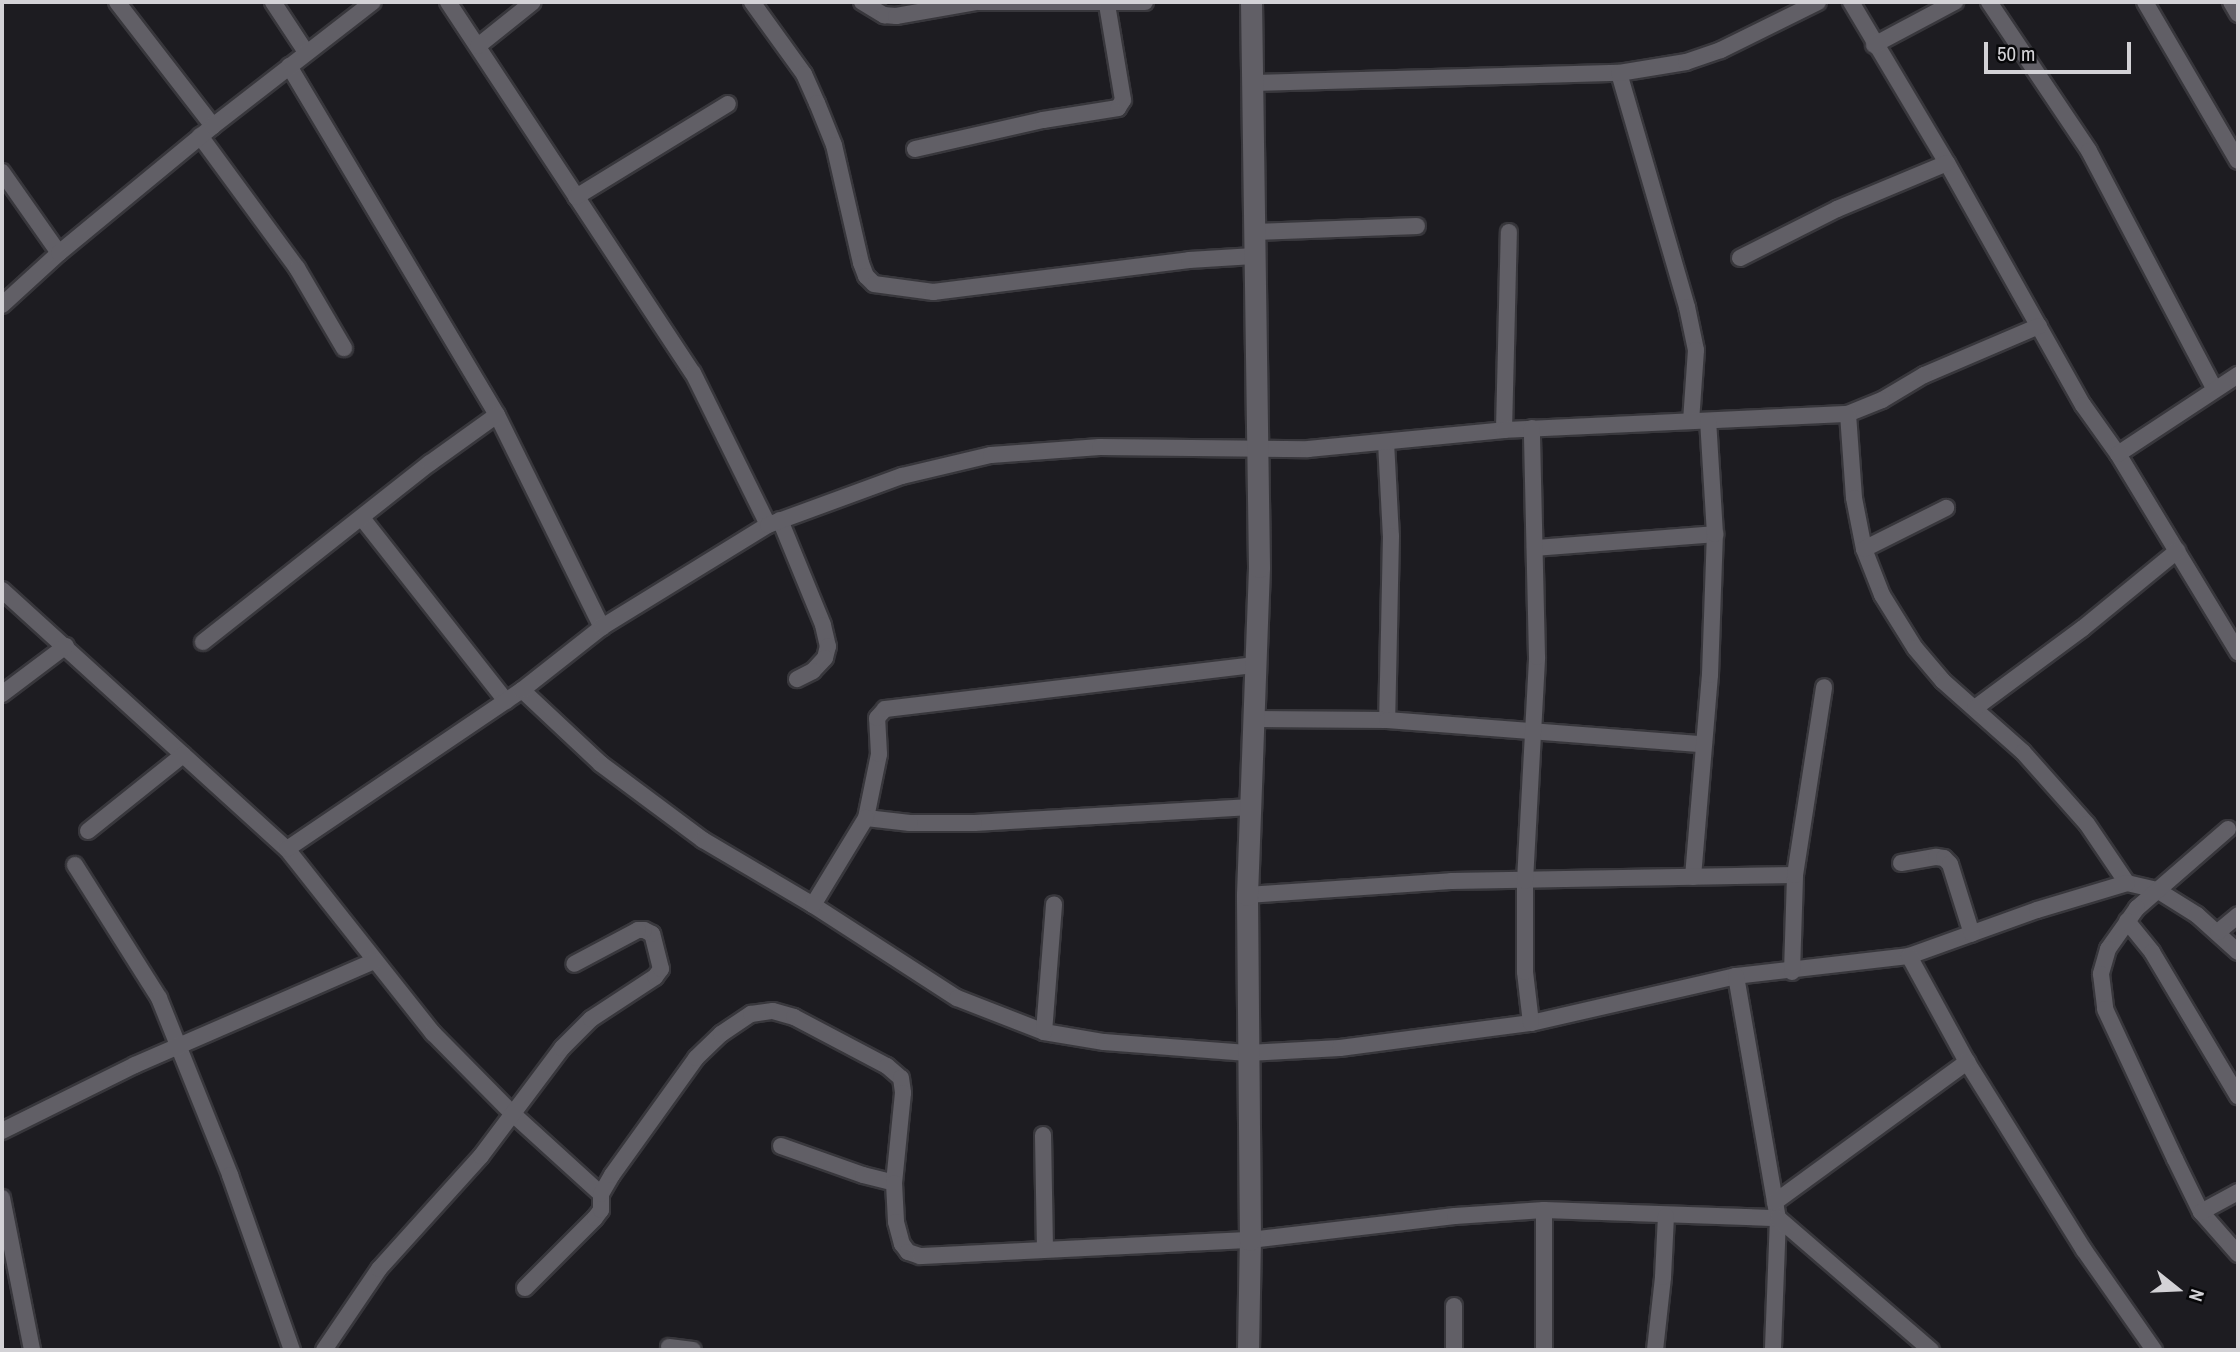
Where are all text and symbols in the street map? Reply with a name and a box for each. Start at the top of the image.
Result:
scale bar [1988,28,2135,72]
text: 50 m [1997,39,2035,68]
north arrow [2142,1254,2212,1324]
text: N [2183,1286,2211,1305]

